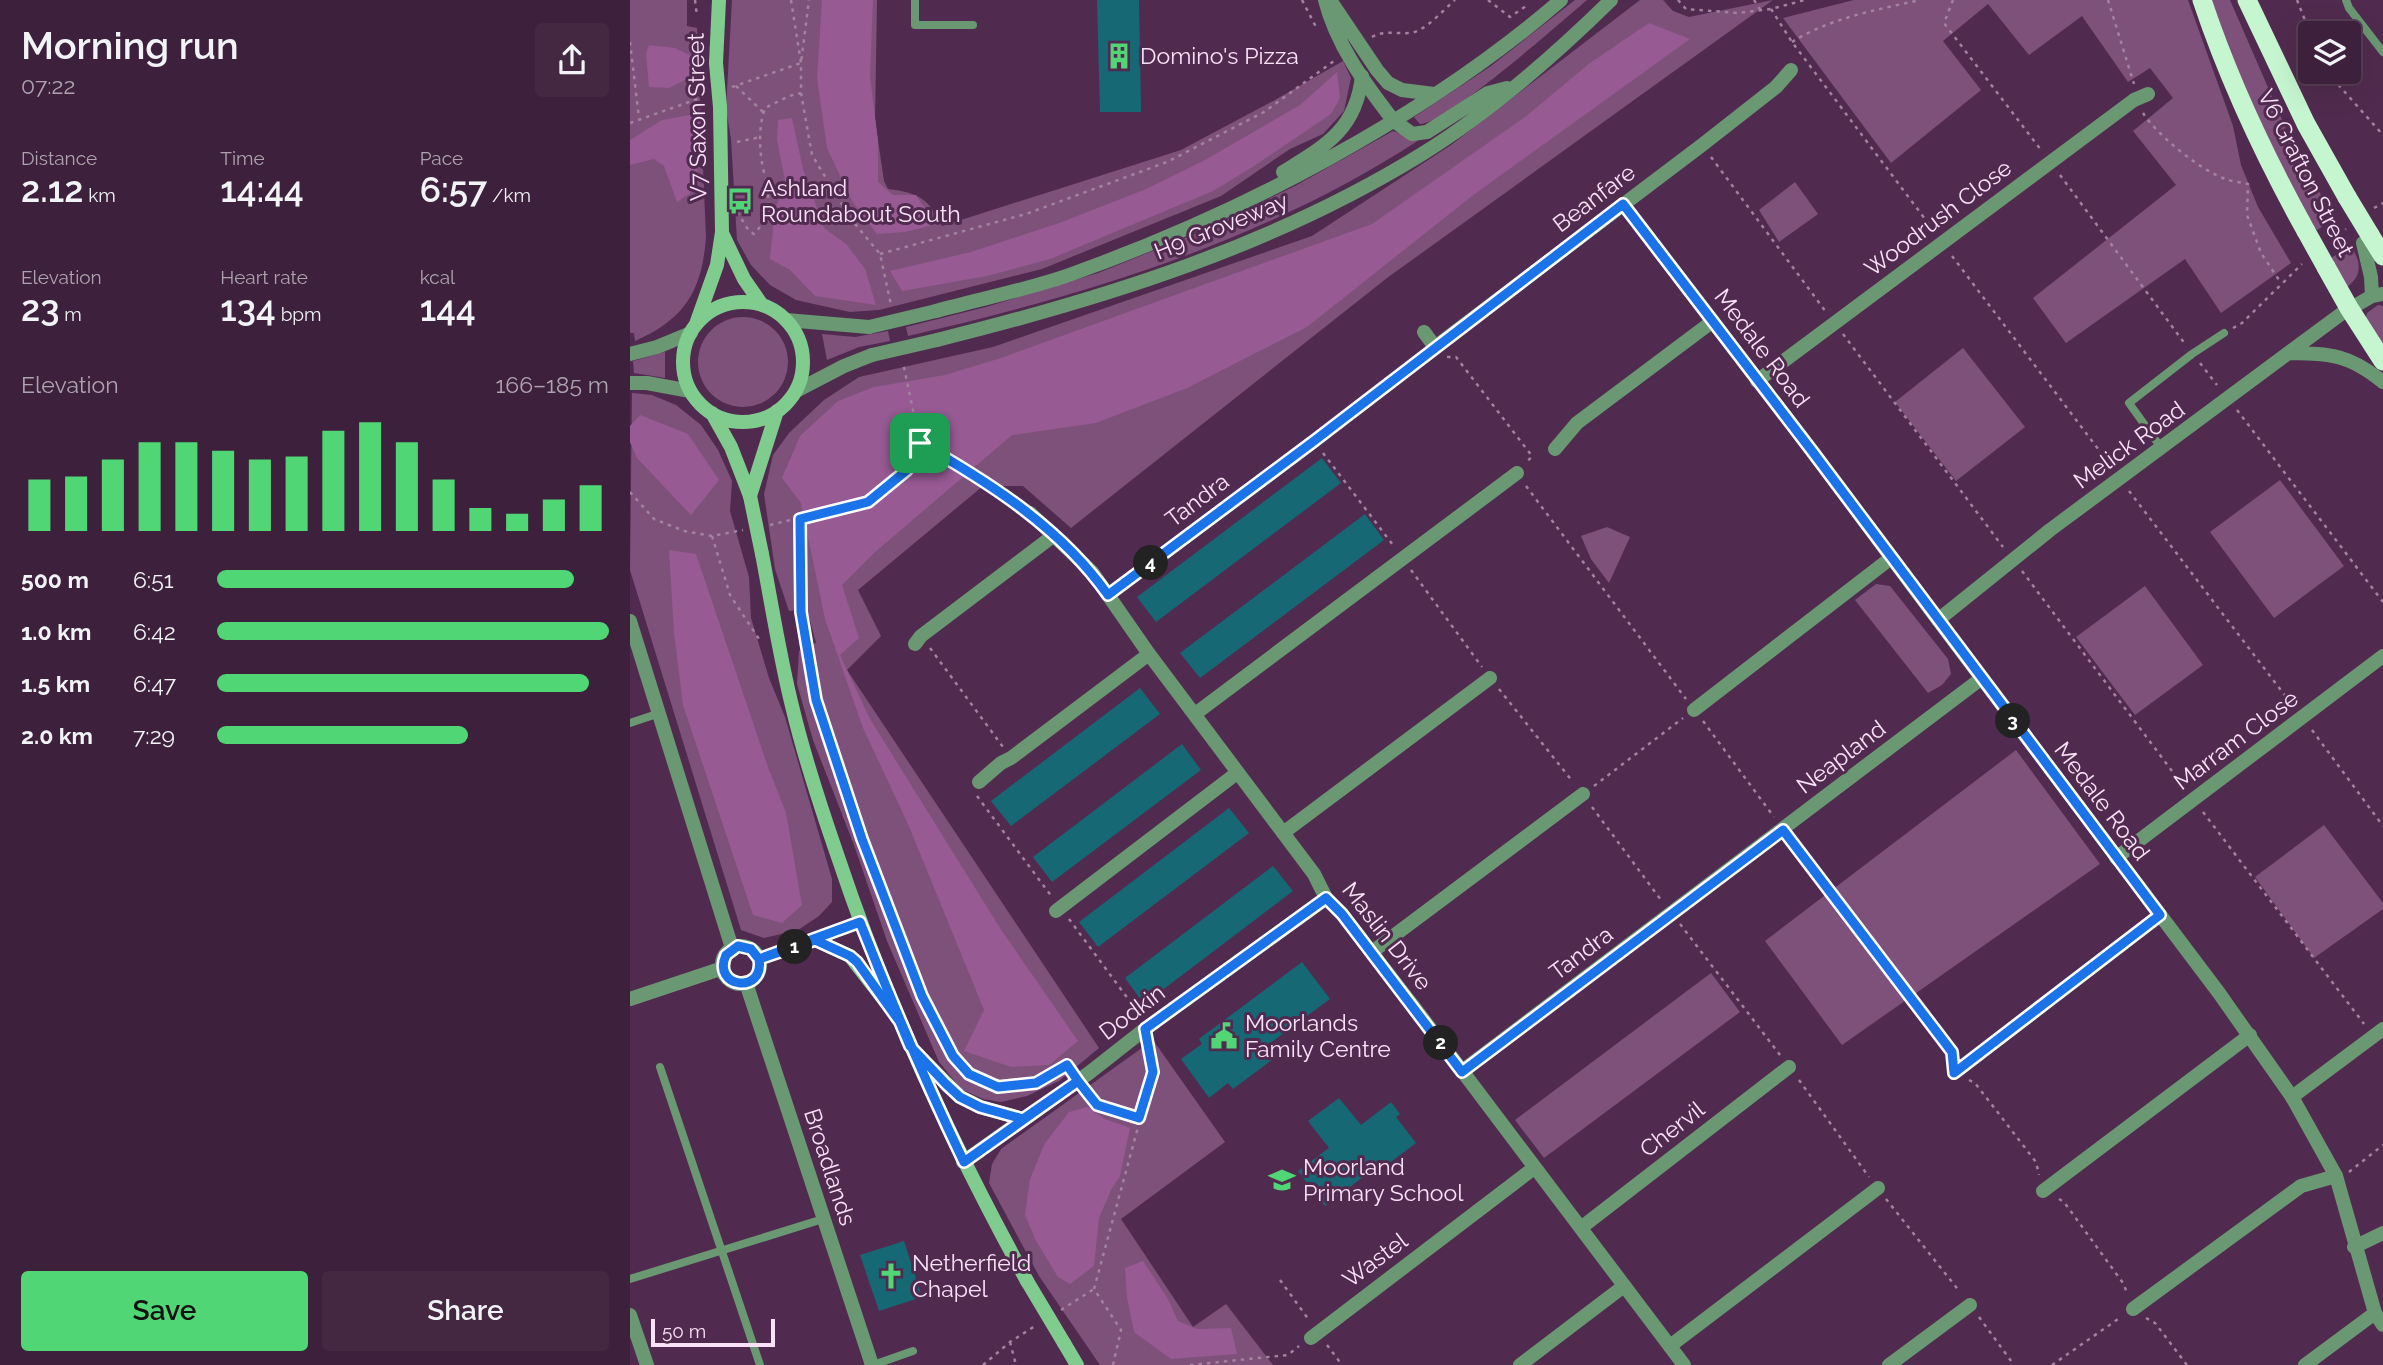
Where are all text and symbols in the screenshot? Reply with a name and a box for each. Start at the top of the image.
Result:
map controls [2298,21,2361,84]
button: layers [2298,21,2361,84]
text: Morning run [21,23,239,68]
button: share [535,23,609,97]
street label: V7 Saxon Street [682,32,711,201]
building icon: Domino's Pizza [1104,41,1134,71]
place label: Domino's Pizza [1140,42,1299,69]
text: 07:22 [21,72,76,99]
street label: V6 Grafton Street [2253,85,2360,261]
text: Distance [21,147,97,169]
text: Time [220,147,265,169]
text: Pace [420,147,463,169]
street label: Woodrush Close [1859,154,2016,282]
street label: Beanfare [1547,158,1640,237]
text: 2.12 [21,169,83,210]
text: 14:44 [220,169,304,210]
text: 6:57 [420,169,487,210]
place label: Ashland Roundabout South [761,174,961,227]
text: km [83,184,116,206]
text: /km [487,184,531,206]
bus stop icon: Ashland Roundabout South [725,186,755,216]
street label: H9 Groveway [1150,186,1292,265]
text: Elevation [21,266,102,288]
text: Heart rate [220,266,308,288]
text: kcal [420,266,455,288]
street label: Medale Road [1709,283,1816,412]
text: 23 [21,288,59,329]
text: 134 [220,288,276,329]
text: 144 [420,288,476,329]
text: m [59,303,82,325]
text: bpm [276,303,322,325]
text: Elevation [21,371,119,398]
text: 166–185 m [495,371,609,398]
street label: Melick Road [2068,395,2189,494]
pin [890,413,950,473]
icon: arrive [901,424,939,462]
street label: Tandra [1160,467,1234,532]
pin: 4 [1134,546,1168,580]
text: 4 [1145,551,1156,573]
text: 500 m [21,566,89,593]
text: 6:51 [133,566,174,593]
text: 1.0 km [21,618,91,645]
text: 6:42 [133,618,176,645]
text: 1.5 km [21,670,90,697]
text: 6:47 [133,670,176,697]
street label: Marram Close [2168,684,2303,795]
pin: 3 [1996,704,2030,738]
text: 3 [2007,709,2018,731]
street label: Neapland [1791,714,1890,799]
text: 2.0 km [21,722,93,749]
text: 7:29 [133,722,175,749]
street label: Medale Road [2049,736,2156,865]
street label: Maslin Drive [1337,877,1438,995]
street label: Tandra [1544,920,1618,985]
pin: 1 [778,930,812,964]
text: 1 [790,935,799,957]
street label: Dodkin [1094,978,1170,1045]
place label: Moorlands Family Centre [1245,1009,1391,1062]
public building icon: Moorlands Family Centre [1209,1021,1239,1051]
pin: 2 [1424,1026,1458,1060]
text: 2 [1435,1031,1446,1053]
street label: Chervil [1634,1095,1710,1162]
street label: Broadlands [799,1105,862,1229]
place label: Moorland Primary School [1303,1153,1464,1206]
school or university icon: Moorland Primary School [1267,1165,1297,1195]
street label: Wastel [1337,1226,1413,1293]
place label: Netherfield Chapel [912,1249,1031,1302]
church icon: Netherfield Chapel [876,1261,906,1291]
button: Save [21,1271,308,1351]
button: Share [322,1271,609,1351]
scale bar [651,1316,775,1348]
text: 50 m [662,1320,706,1342]

